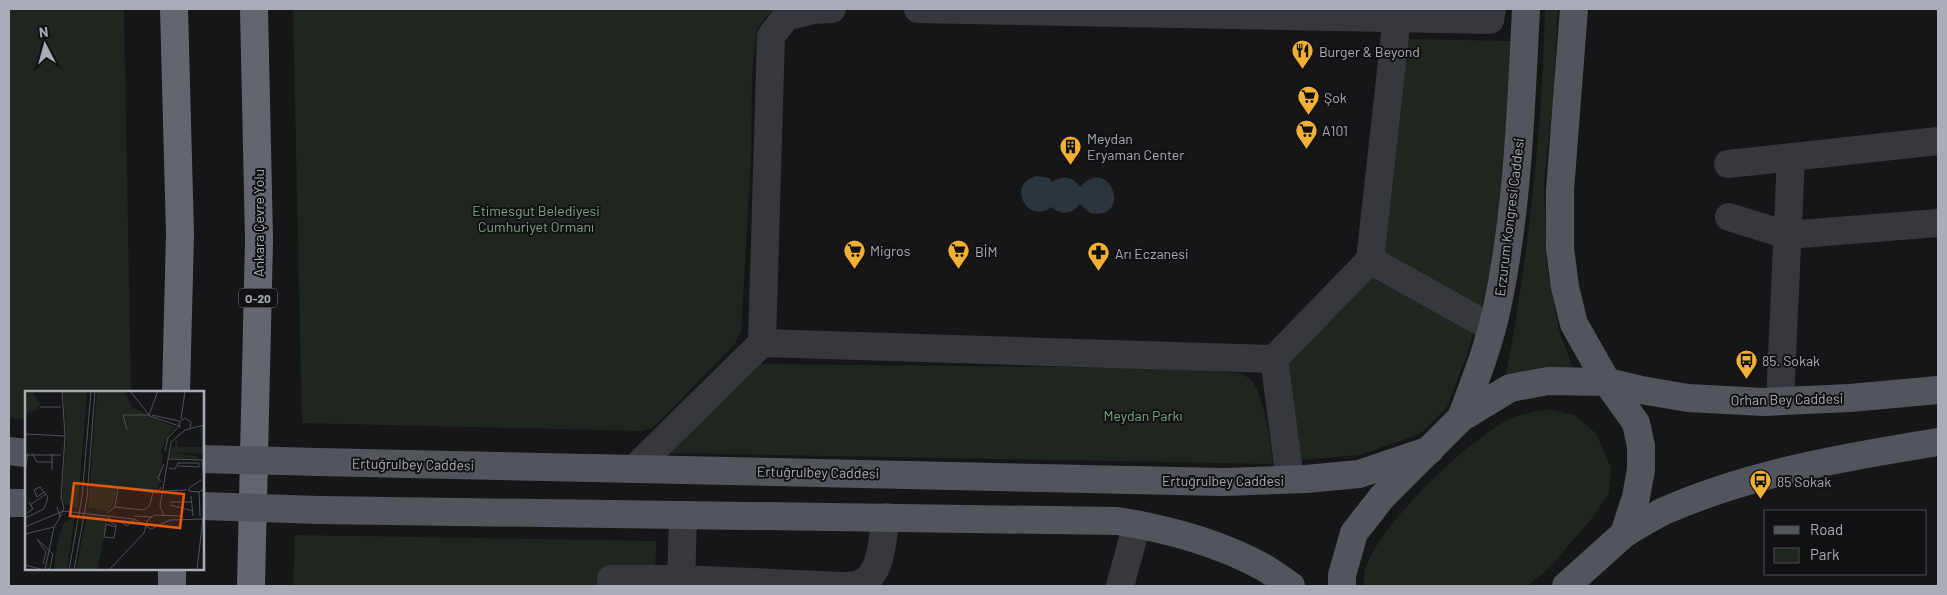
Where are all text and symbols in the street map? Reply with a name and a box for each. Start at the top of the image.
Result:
north arrow [20,20,70,70]
text: N [38,23,49,41]
restaurant icon: Burger & Beyond [1291,39,1315,70]
place label: Burger & Beyond [1319,43,1420,60]
supermarket icon: Şok [1296,85,1320,116]
place label: Şok [1324,89,1347,106]
supermarket icon: A101 [1294,118,1318,149]
place label: A101 [1322,122,1348,139]
place label: Meydan Eryaman Center [1087,130,1184,163]
building icon: Meydan Eryaman Center [1059,134,1083,165]
street label: Erzurum Kongresi Caddesi [1491,137,1527,297]
street label: Ankara Çevre Yolu [250,169,267,277]
park label: Etimesgut Belediyesi Cumhuriyet Ormanı [472,202,600,235]
supermarket icon: Migros [842,238,866,269]
supermarket icon: BİM [947,239,971,270]
pharmacy icon: Arı Eczanesi [1087,241,1111,272]
place label: Migros [870,242,911,259]
place label: BİM [975,243,997,260]
place label: Arı Eczanesi [1115,245,1189,262]
road number: O-20 [239,288,277,308]
bus stop icon: 85. Sokak [1734,348,1758,379]
place label: 85. Sokak [1762,352,1820,369]
street label: Orhan Bey Caddesi [1731,390,1843,408]
inset map [25,391,204,570]
park label: Meydan Parkı [1103,407,1183,424]
street label: Ertuğrulbey Caddesi [352,454,474,474]
street label: Ertuğrulbey Caddesi [757,462,879,482]
bus stop icon: 85 Sokak [1749,469,1773,500]
street label: Ertuğrulbey Caddesi [1162,472,1284,489]
place label: 85 Sokak [1777,473,1831,490]
legend [1764,510,1927,575]
text: Road [1810,520,1843,538]
text: Park [1810,545,1840,563]

